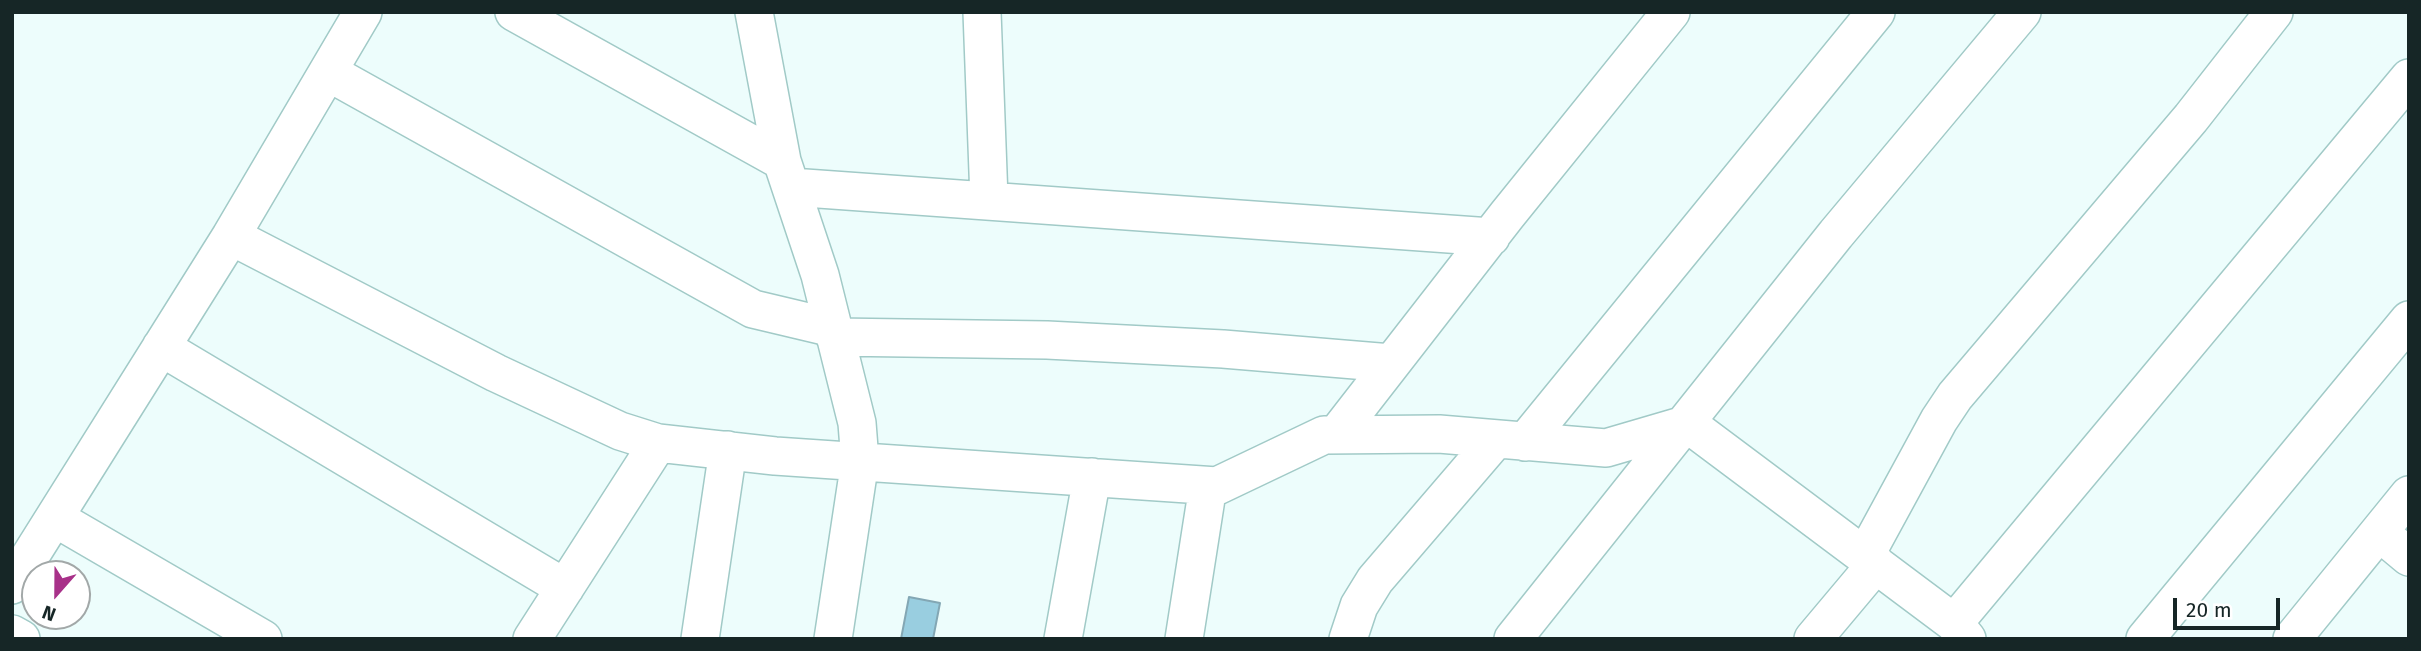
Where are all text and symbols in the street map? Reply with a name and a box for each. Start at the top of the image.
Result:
north arrow [21,560,91,630]
scale bar [2176,584,2283,628]
text: 20 m [2186,597,2232,623]
text: N [39,600,59,626]

